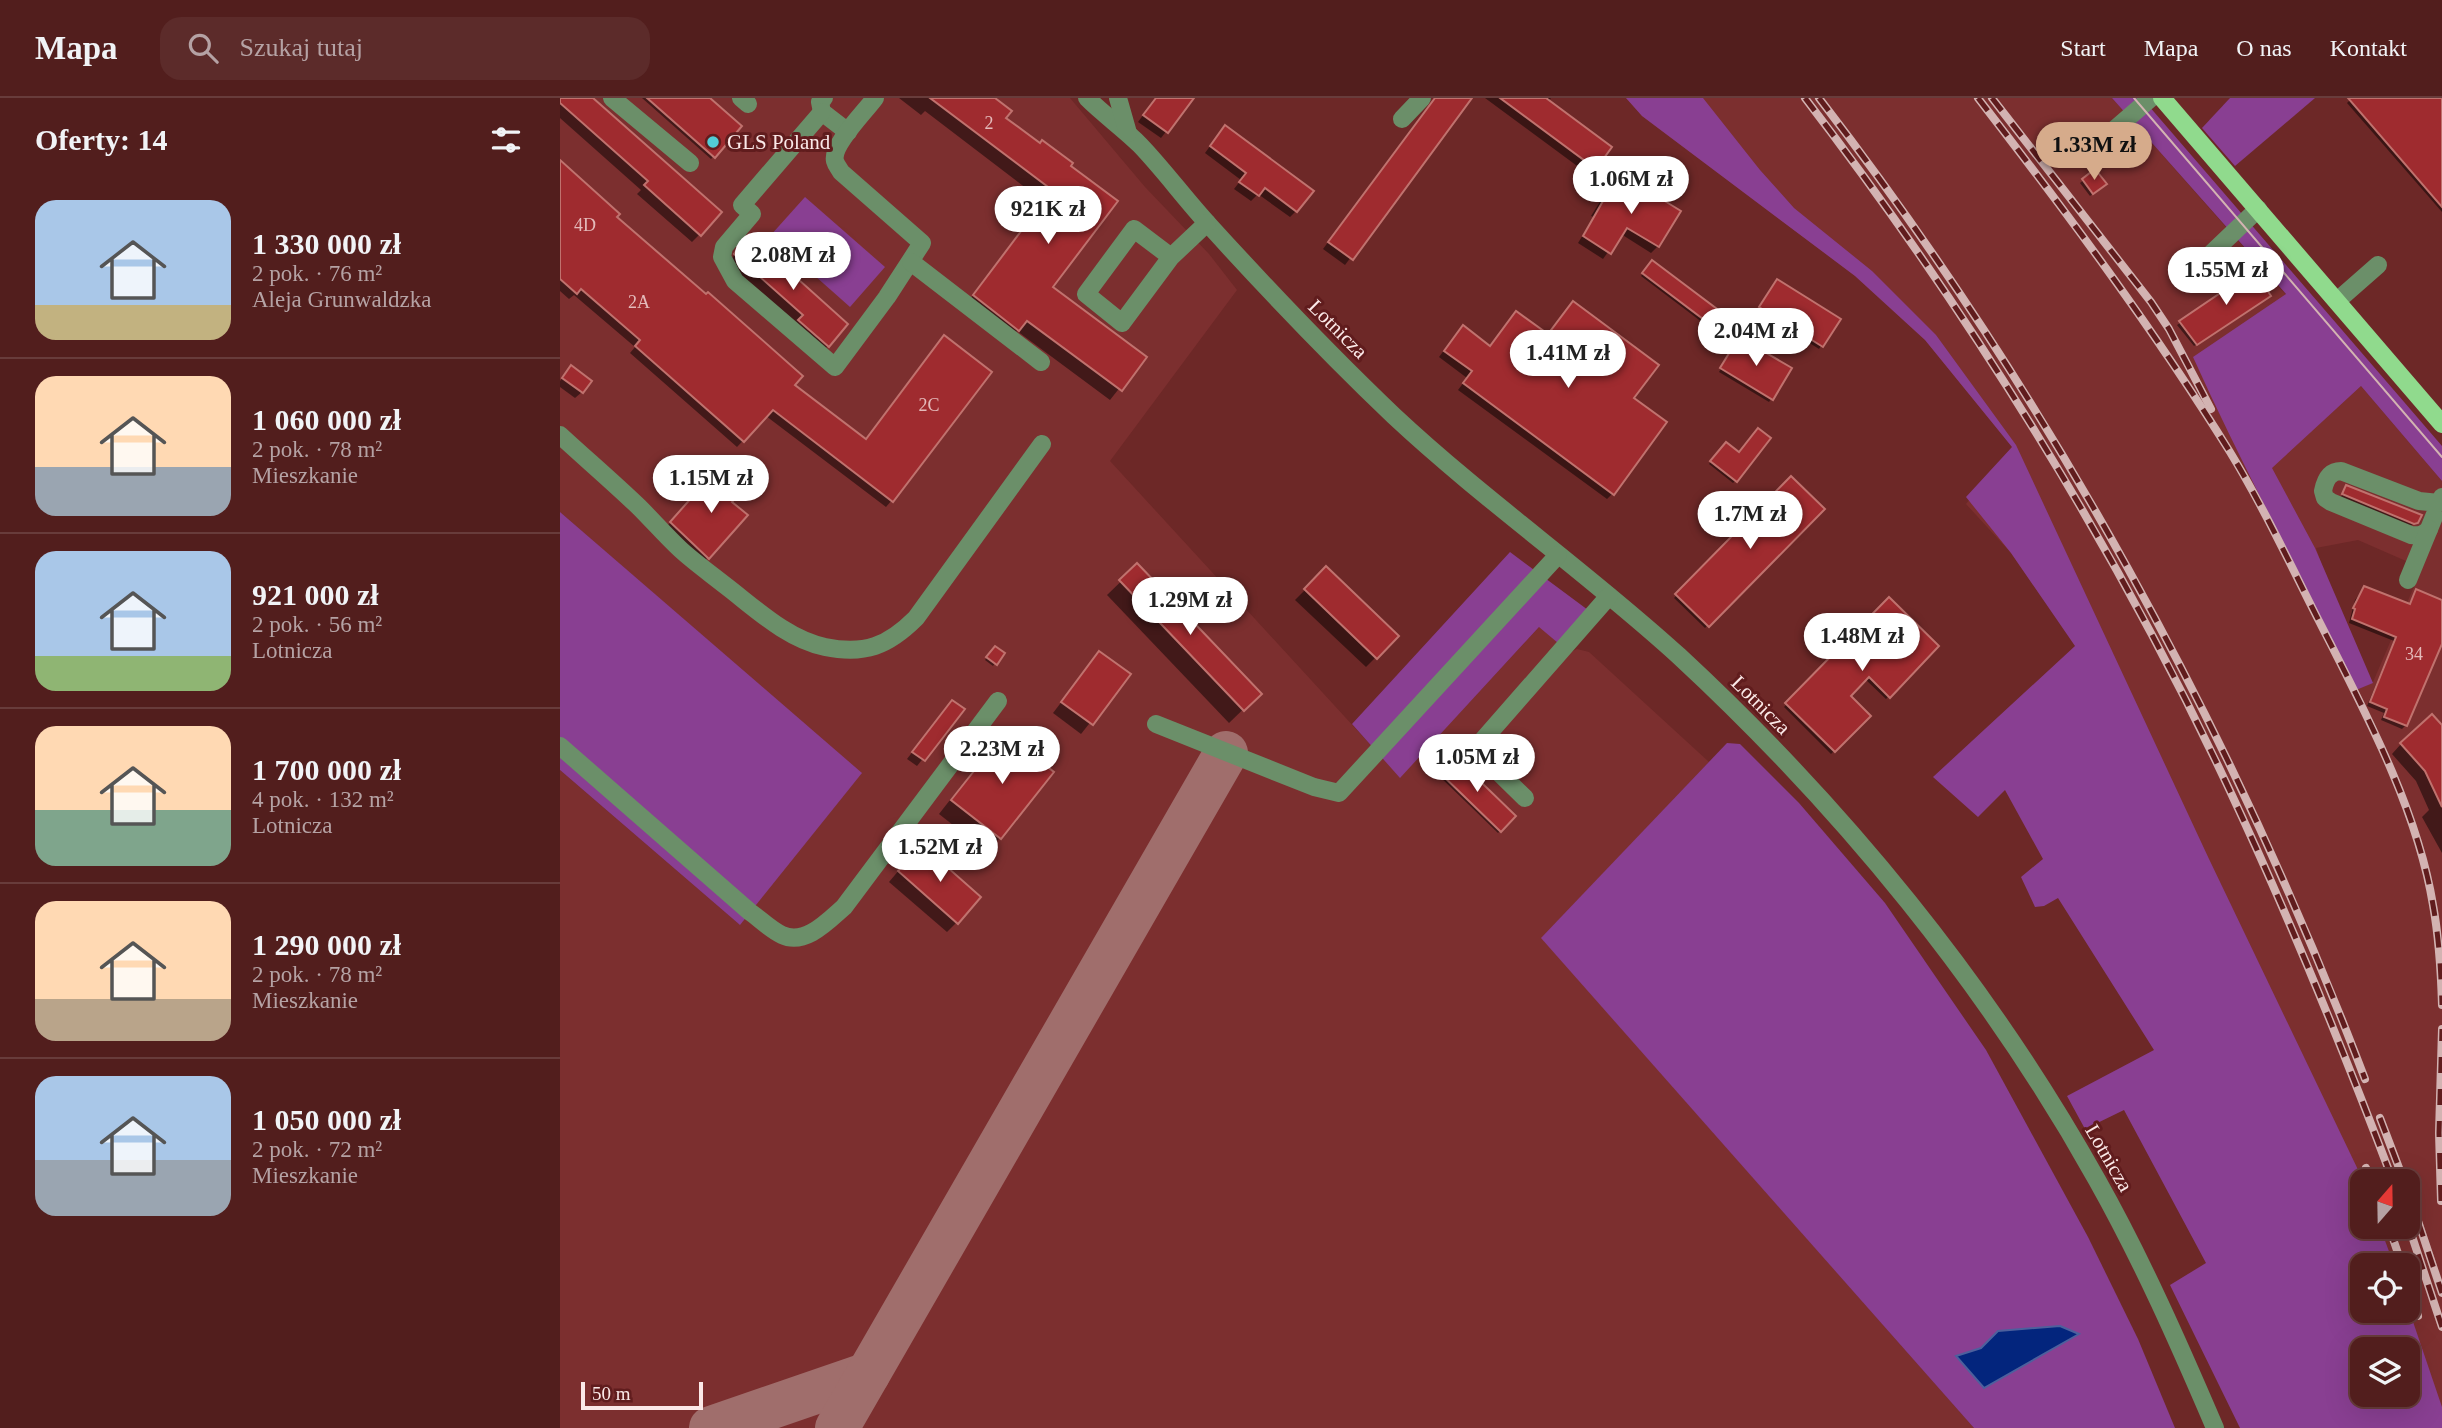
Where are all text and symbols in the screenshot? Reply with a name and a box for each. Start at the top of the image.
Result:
search box [160,17,650,80]
icon: search [184,29,222,67]
text: Mapa [35,30,118,66]
text: Szukaj tutaj [240,33,363,62]
text: Start [2060,35,2106,61]
text: Mapa [2144,35,2198,61]
text: O nas [2236,35,2292,61]
text: Kontakt [2330,35,2407,61]
house number: 2 [985,113,994,133]
icon: filters [487,121,525,159]
pin: 1.33M zł [2022,122,2166,182]
text: Oferty: 14 [35,123,167,156]
place label: GLS Poland [727,130,831,154]
text: 1.33M zł [2052,132,2136,157]
marker: GLS Poland [705,134,721,150]
pin: 1.06M zł [1559,156,1703,216]
text: 1.06M zł [1589,166,1673,191]
pin: 921K zł [983,186,1113,246]
text: 921K zł [1011,196,1085,221]
house number: 4D [574,215,596,235]
text: 1 330 000 zł [252,227,401,260]
icon: home [91,228,175,312]
pin: 2.08M zł [721,232,865,292]
text: 2.08M zł [751,242,835,267]
pin: 1.55M zł [2154,248,2298,307]
text: 1.55M zł [2184,257,2268,282]
text: 2 pok. · 76 m² [252,261,382,286]
text: Aleja Grunwaldzka [252,287,431,312]
house number: 2A [628,292,650,312]
street label: Lotnicza [1304,295,1373,364]
pin: 2.04M zł [1684,308,1828,368]
text: 2.04M zł [1714,318,1798,343]
pin: 1.41M zł [1496,330,1640,390]
text: 1.41M zł [1526,340,1610,365]
house number: 2C [918,395,940,415]
text: 1 060 000 zł [252,403,401,436]
icon: home [91,404,175,488]
text: 2 pok. · 78 m² [252,437,382,462]
pin: 1.15M zł [639,456,783,515]
text: Mieszkanie [252,463,358,488]
text: 1.15M zł [669,465,753,490]
pin: 1.7M zł [1685,491,1815,551]
text: 1.7M zł [1714,501,1786,526]
text: 921 000 zł [252,578,379,611]
pin: 1.29M zł [1118,578,1262,637]
icon: home [91,579,175,663]
text: 1.29M zł [1148,587,1232,612]
text: 2 pok. · 56 m² [252,612,382,637]
pin: 1.48M zł [1790,614,1934,673]
text: 1.48M zł [1820,623,1904,648]
text: Lotnicza [252,638,332,663]
house number: 34 [2405,644,2423,664]
street label: Lotnicza [1727,671,1796,740]
pin: 2.23M zł [930,726,1074,786]
pin: 1.05M zł [1405,734,1549,794]
text: 2.23M zł [960,736,1044,761]
text: 1.05M zł [1435,744,1519,769]
text: 1 700 000 zł [252,753,401,786]
icon: home [91,754,175,838]
text: 4 pok. · 132 m² [252,787,394,812]
text: Lotnicza [252,813,332,838]
pin: 1.52M zł [868,824,1012,884]
text: 1.52M zł [898,834,982,859]
text: 1 290 000 zł [252,928,401,961]
icon: home [91,929,175,1013]
text: 2 pok. · 78 m² [252,962,382,987]
text: Mieszkanie [252,988,358,1013]
text: 1 050 000 zł [252,1103,401,1136]
icon: home [91,1104,175,1188]
street label: Lotnicza [2080,1120,2138,1196]
text: 2 pok. · 72 m² [252,1137,382,1162]
text: Mieszkanie [252,1163,358,1188]
north arrow [2350,1169,2420,1239]
map controls [2350,1169,2420,1407]
button: locate [2350,1253,2420,1323]
button: layers [2350,1337,2420,1407]
scale bar [581,1379,704,1411]
text: 50 m [592,1383,631,1404]

